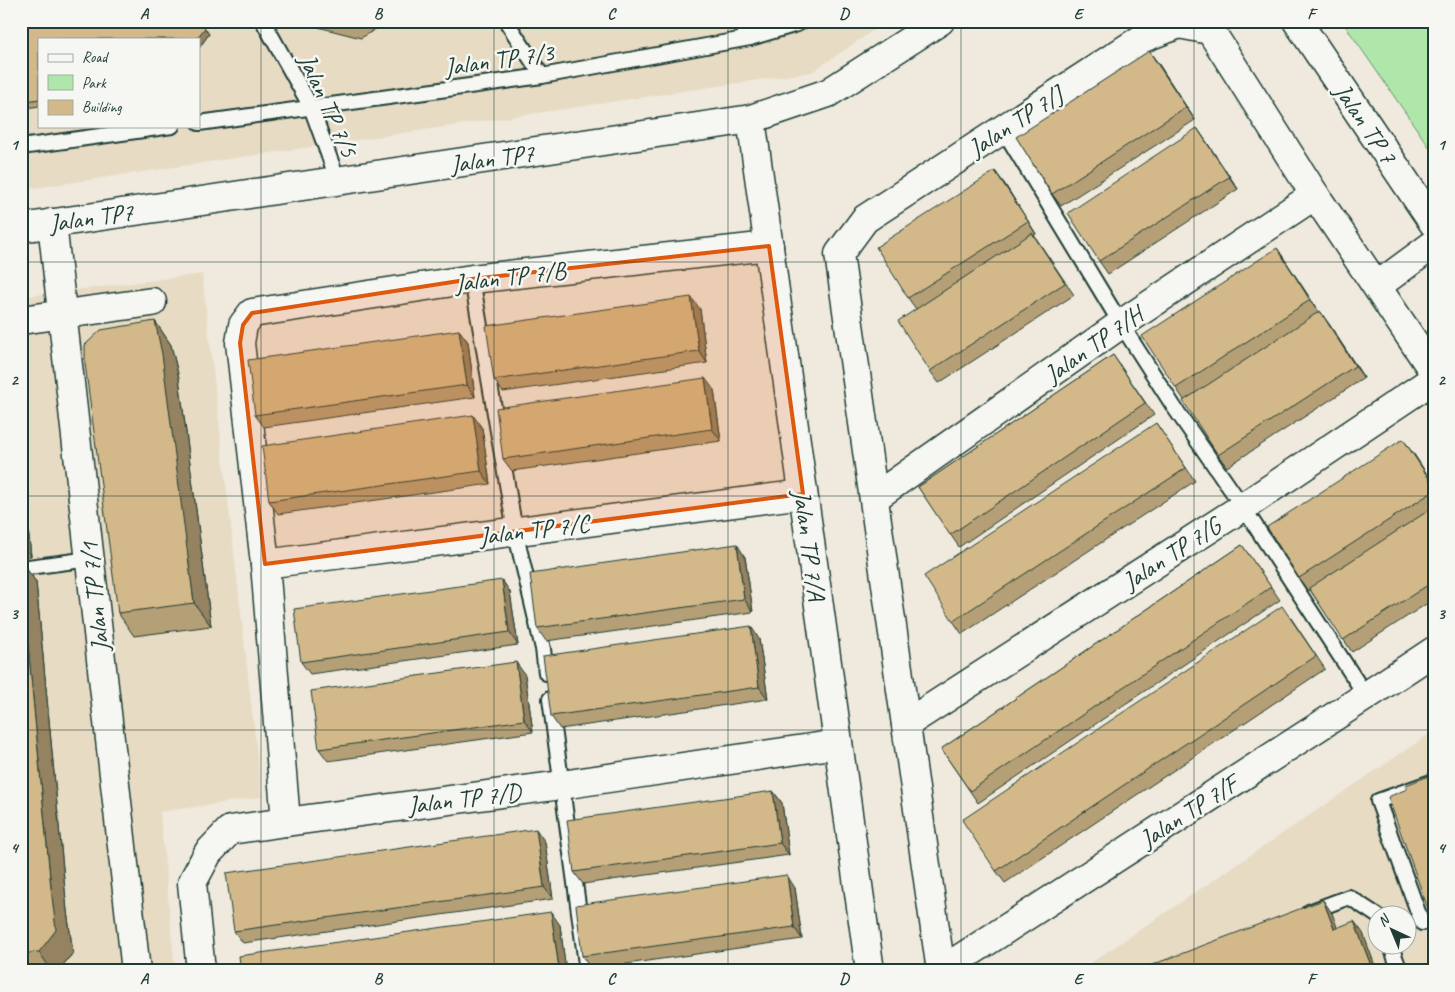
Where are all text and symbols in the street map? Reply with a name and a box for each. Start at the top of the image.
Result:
text: A [140,4,150,24]
text: B [374,4,384,24]
text: C [607,4,617,24]
text: D [839,4,850,24]
text: E [1074,4,1085,24]
text: F [1307,4,1318,24]
street label: Jalan TP 7/3 [441,36,558,84]
legend [38,38,200,128]
text: Road [82,48,109,67]
street label: Jalan TP 7/5 [291,48,366,164]
text: Park [82,74,107,93]
street label: Jalan TP 7 [1326,76,1405,171]
street label: Jalan TP 7/J [961,77,1072,165]
text: Building [82,98,122,117]
text: 1 [10,135,19,155]
text: 1 [1437,135,1446,155]
street label: Jalan TP7 [447,137,538,181]
street label: Jalan TP7 [46,196,137,240]
street label: Jalan TP 7/B [452,254,569,300]
street label: Jalan TP 7/H [1037,297,1152,391]
text: 2 [10,370,19,390]
text: 2 [1437,370,1446,390]
street label: Jalan TP 7/A [785,487,833,604]
street label: Jalan TP 7/C [476,507,593,553]
street label: Jalan TP 7/G [1116,509,1229,598]
street label: Jalan TP 7/1 [73,539,117,654]
text: 3 [10,604,19,624]
text: 3 [1437,604,1446,624]
street label: Jalan TP 7/F [1133,765,1248,856]
street label: Jalan TP 7/D [405,776,525,822]
text: 4 [10,838,19,858]
text: 4 [1437,838,1446,858]
north arrow [1368,904,1418,954]
text: N [1374,910,1394,930]
text: A [140,969,150,989]
text: B [374,969,384,989]
text: C [607,969,617,989]
text: D [839,969,850,989]
text: E [1074,969,1085,989]
text: F [1307,969,1318,989]

